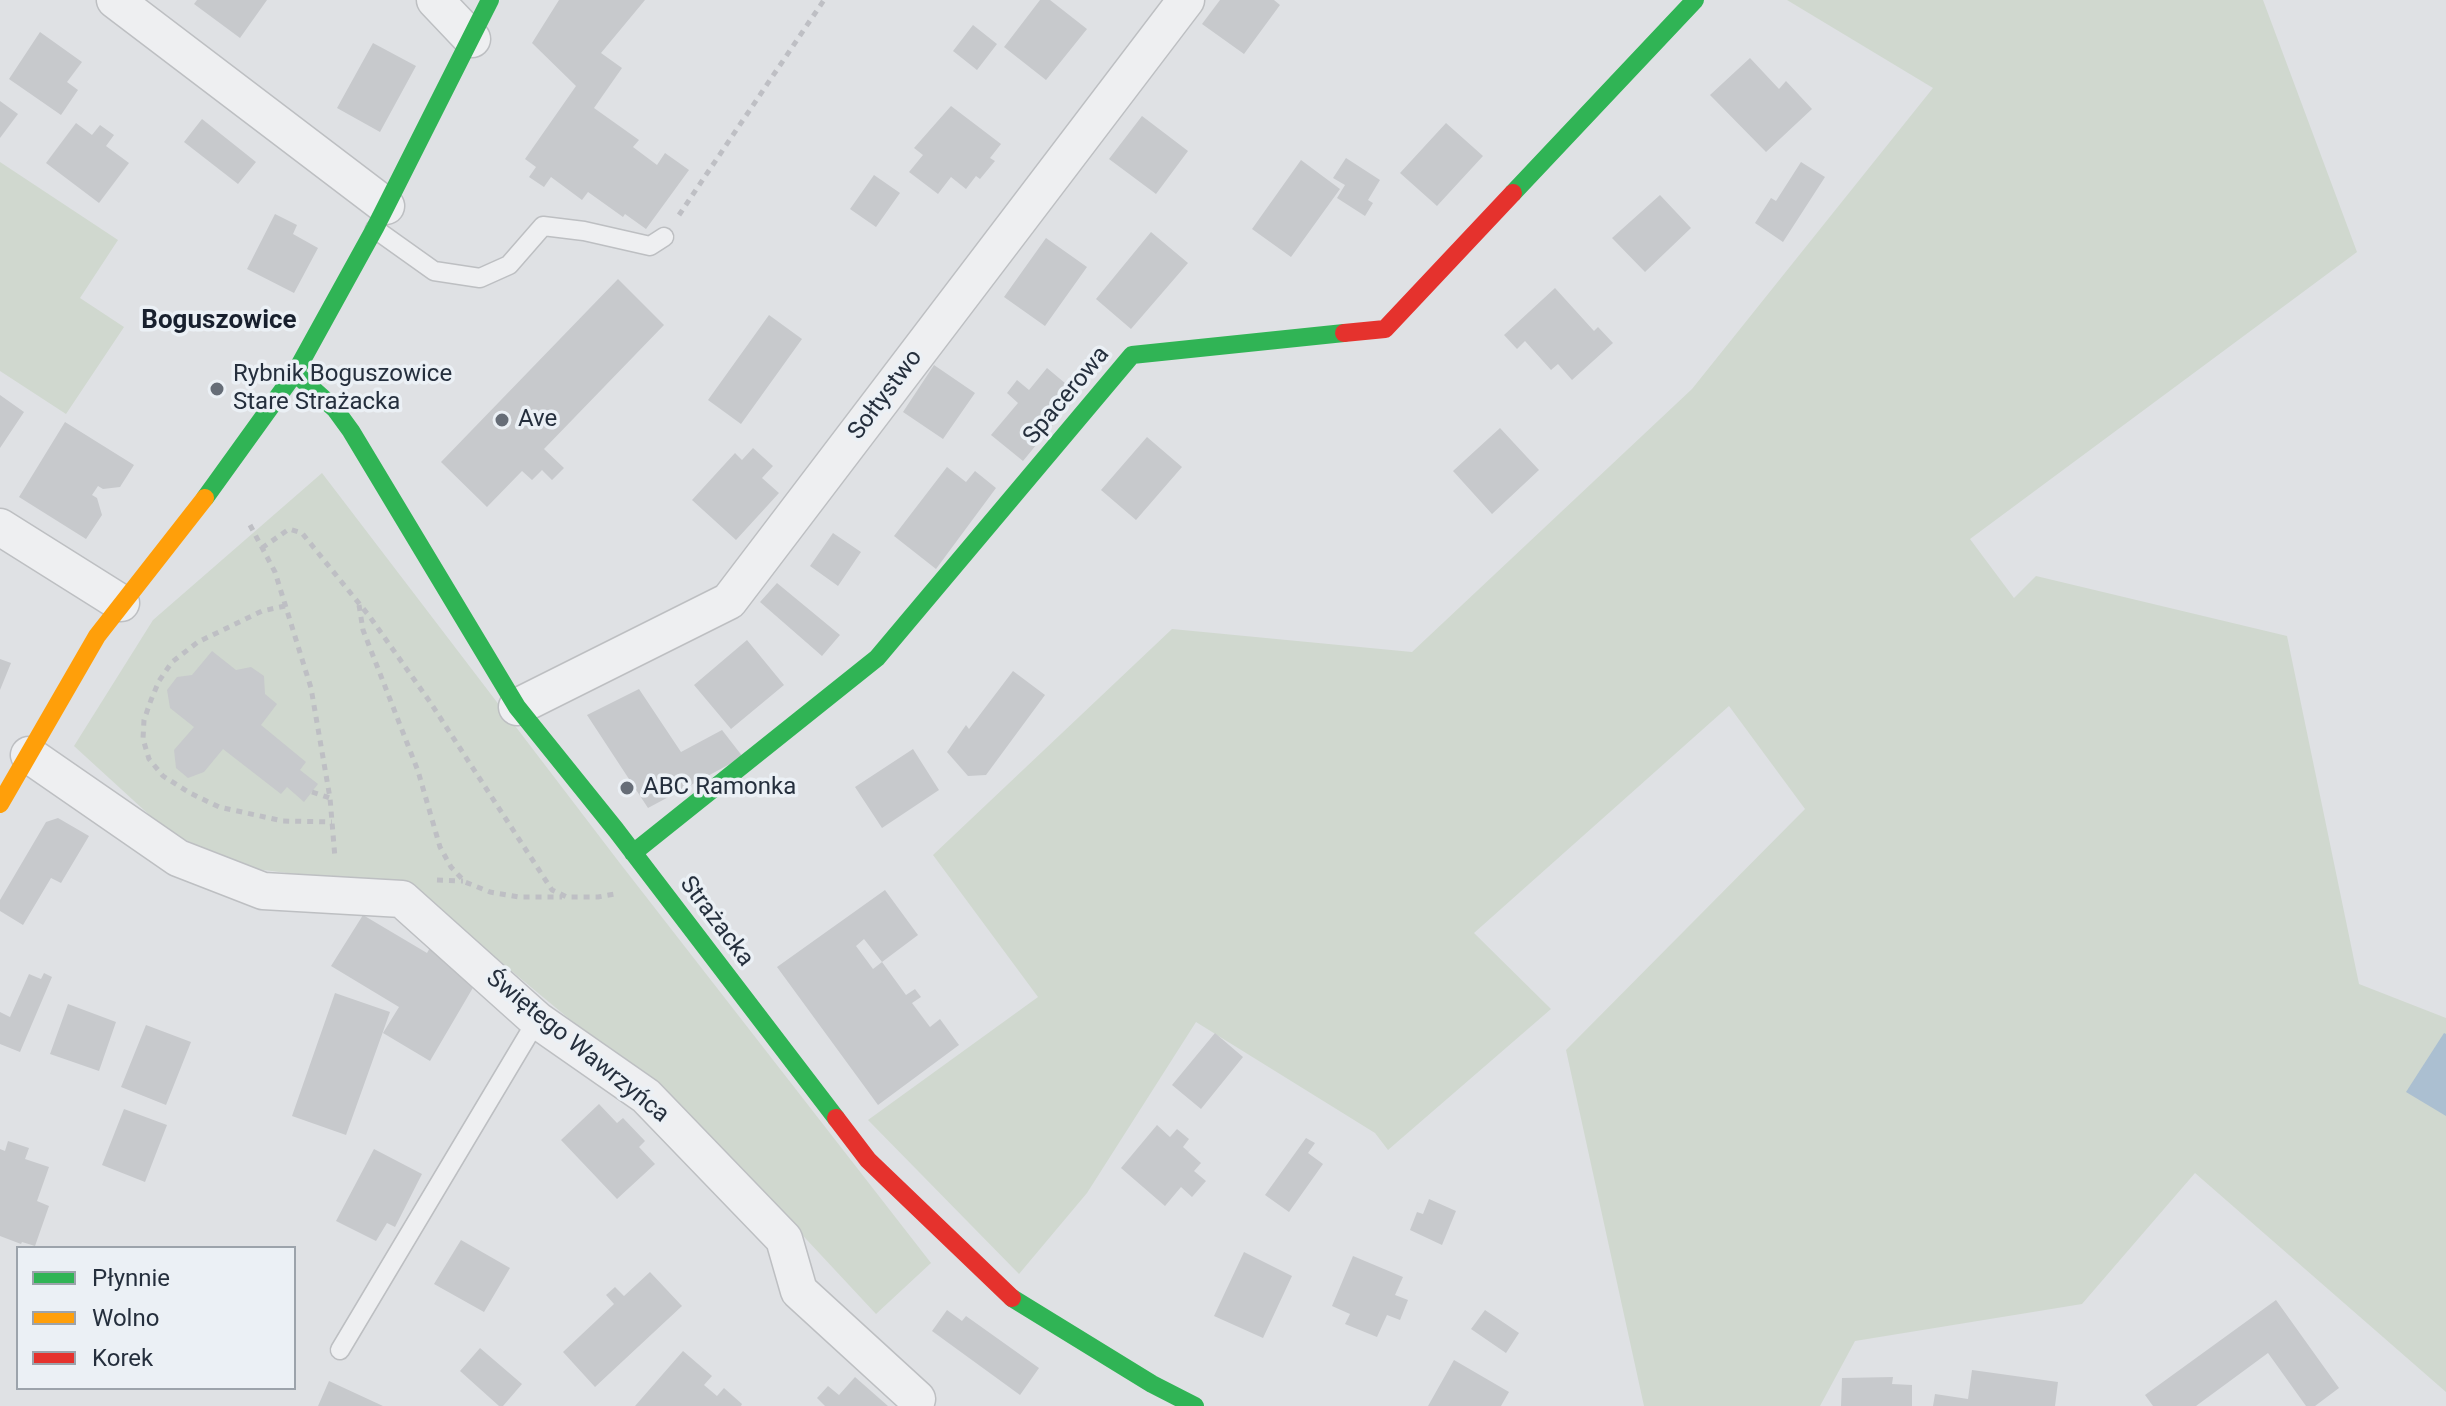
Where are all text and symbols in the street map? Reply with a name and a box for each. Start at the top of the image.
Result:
district label: Boguszowice [141,305,297,337]
street label: Spacerowa [1018,341,1116,451]
street label: Sołtystwo [843,344,929,446]
place label: Rybnik Boguszowice Stare Strażacka [233,361,452,417]
marker: Rybnik Boguszowice Stare Strażacka [208,380,226,398]
place label: Ave [518,406,557,434]
marker: Ave [493,411,511,429]
place label: ABC Ramonka [643,774,796,802]
marker: ABC Ramonka [618,779,636,797]
street label: Strażacka [673,871,759,973]
street label: Świętego Wawrzyńca [480,964,674,1130]
legend [16,1246,296,1390]
text: Płynnie [92,1264,170,1292]
text: Wolno [92,1304,159,1332]
text: Korek [92,1344,153,1372]

